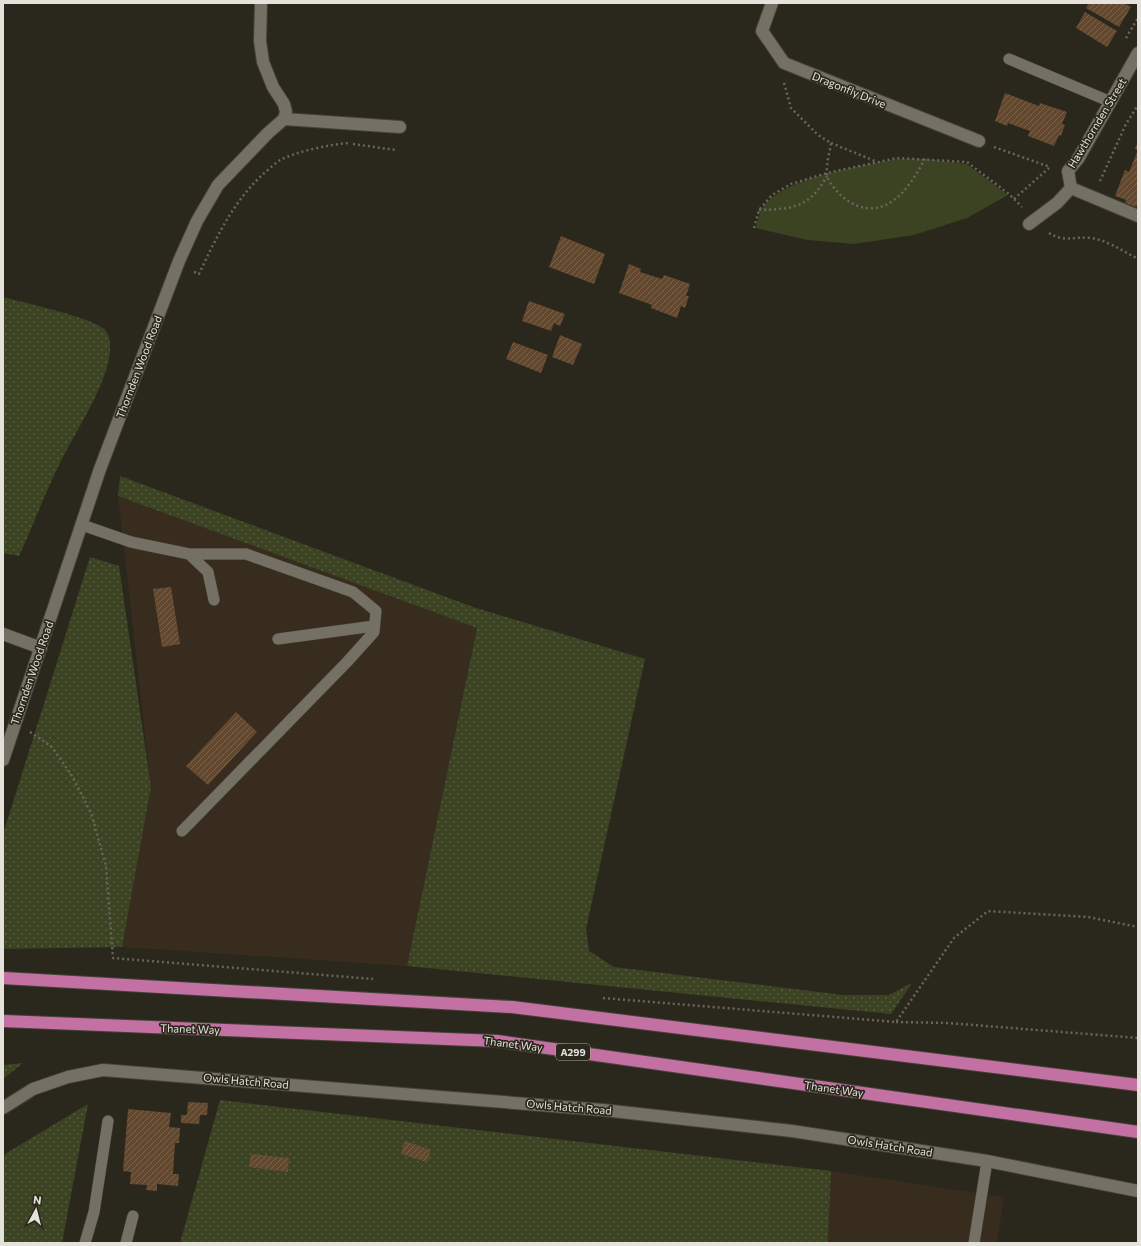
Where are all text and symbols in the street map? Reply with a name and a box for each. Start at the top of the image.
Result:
street label: Dragonfly Drive [810,69,888,110]
street label: Hawthornden Street [1065,75,1129,170]
street label: Thornden Wood Road [113,314,164,420]
street label: Thornden Wood Road [8,619,55,726]
street label: Thanet Way [160,1021,220,1036]
street label: Thanet Way [483,1033,544,1054]
road number: A299 [556,1044,590,1060]
street label: Owls Hatch Road [203,1070,289,1091]
street label: Thanet Way [804,1078,865,1099]
street label: Owls Hatch Road [526,1096,612,1117]
street label: Owls Hatch Road [847,1132,933,1159]
north arrow [16,1190,56,1230]
text: N [32,1193,42,1207]

